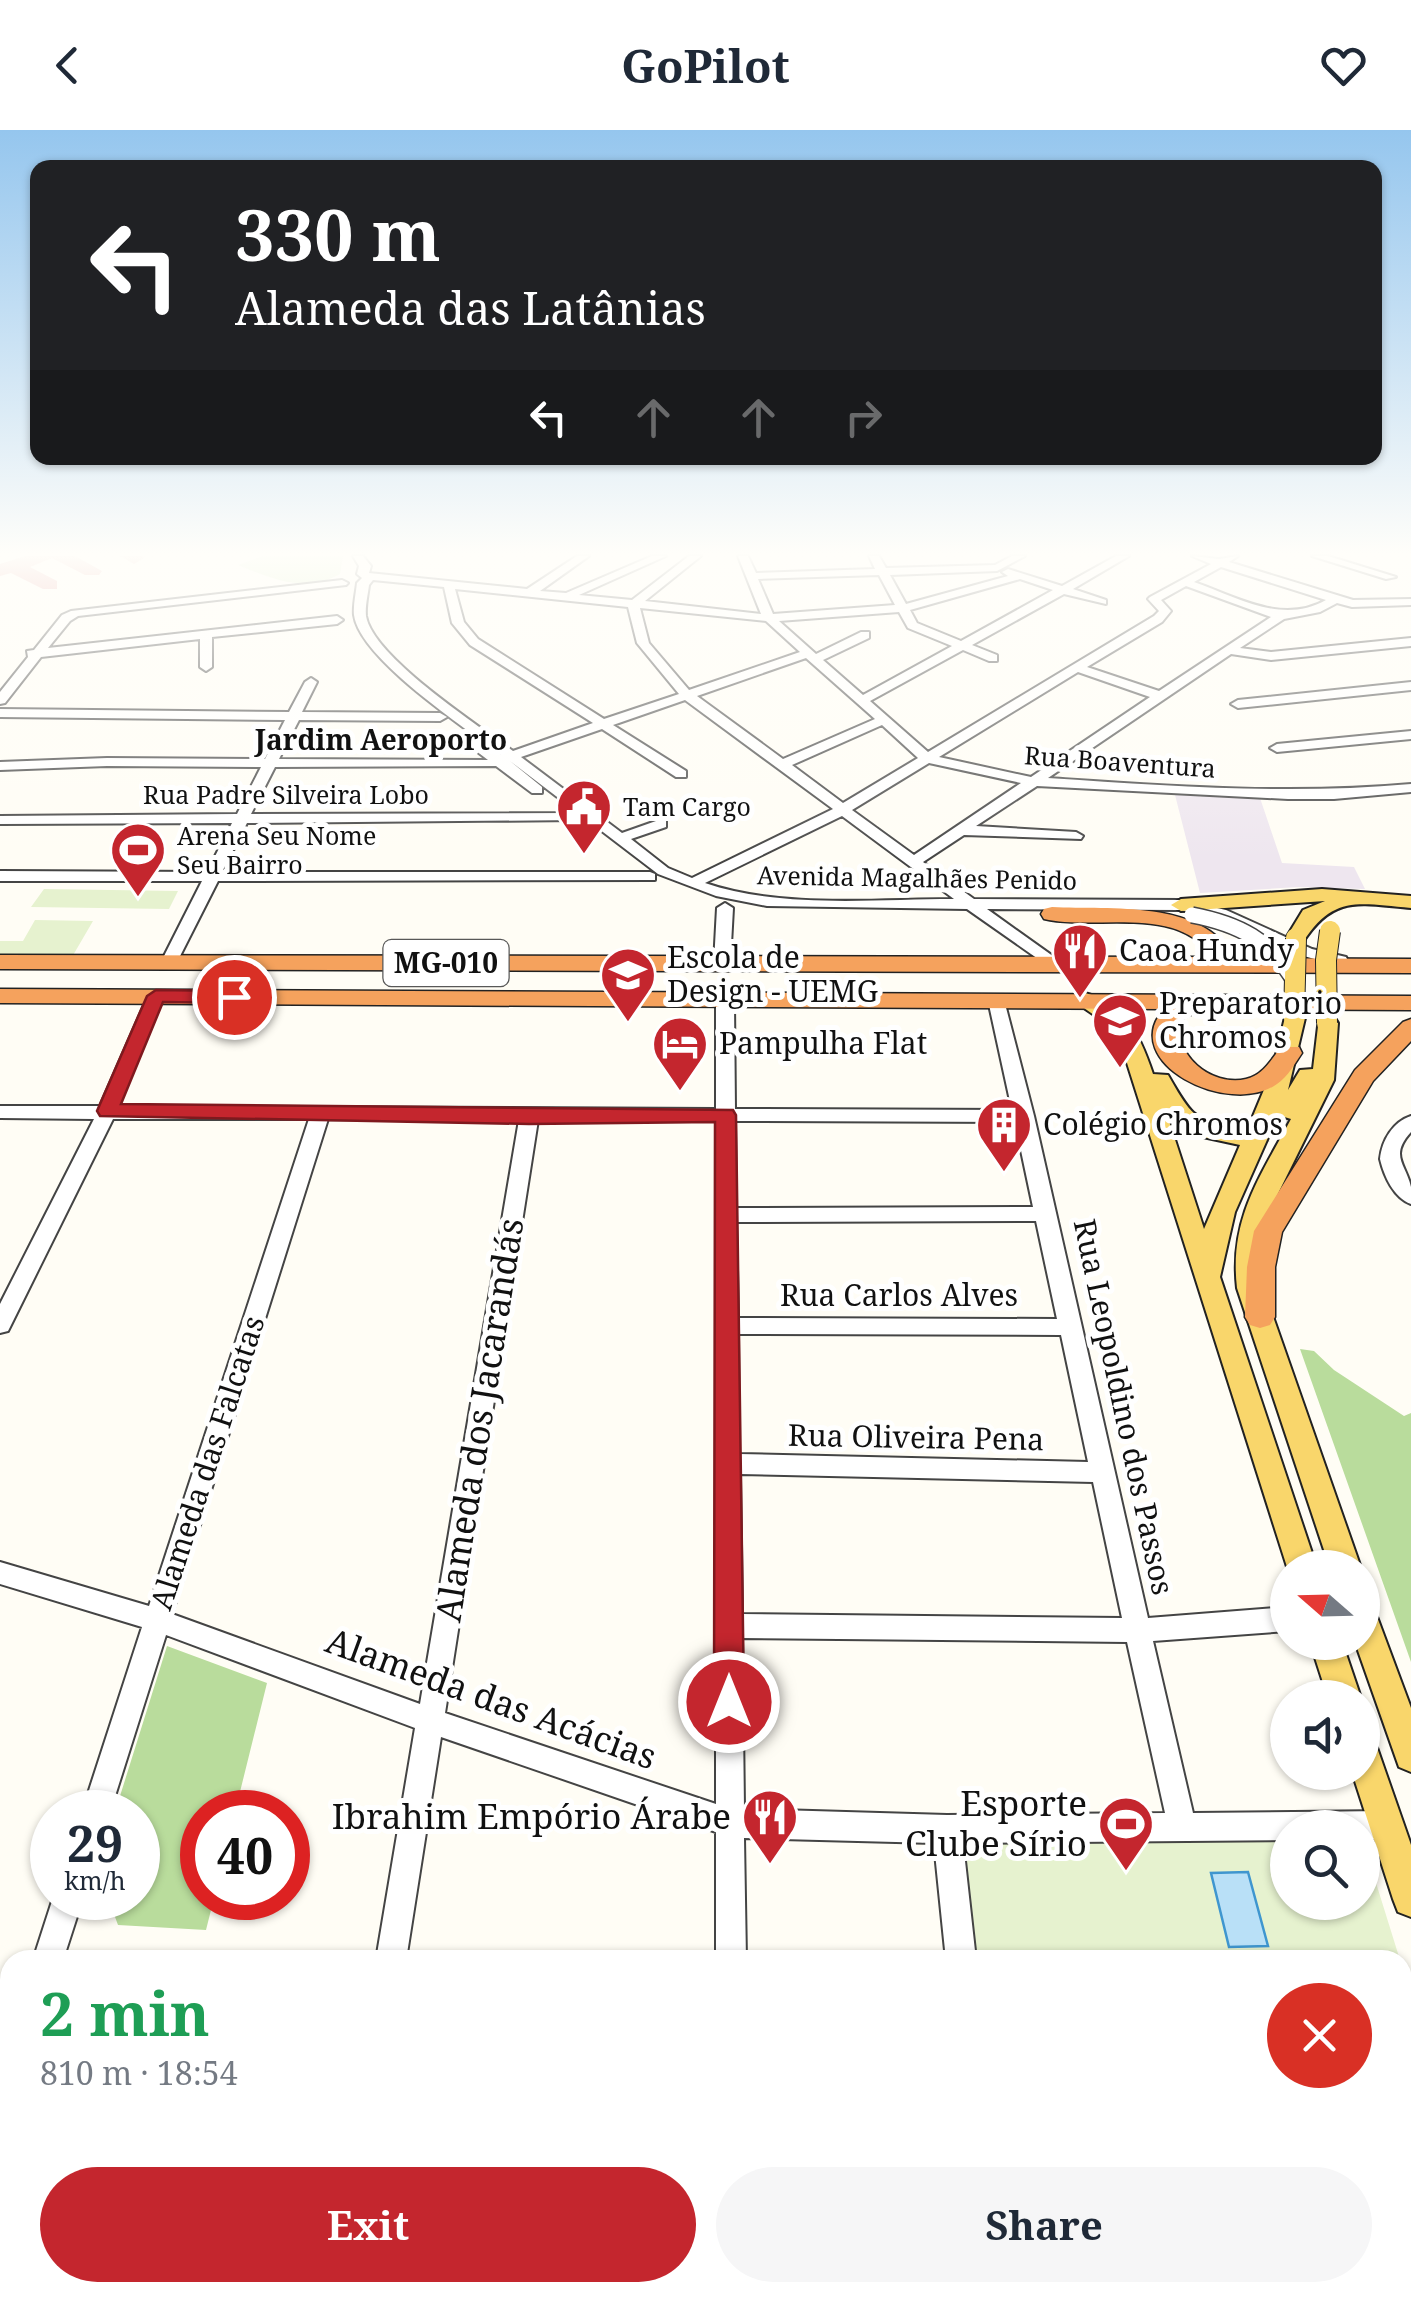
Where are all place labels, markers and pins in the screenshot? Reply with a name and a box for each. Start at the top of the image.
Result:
public building icon: Tam Cargo [554,777,614,856]
place label: Tam Cargo [623,789,751,823]
place label: Arena Seu Nome Seu Bairro [177,818,376,881]
sports icon: Arena Seu Nome Seu Bairro [108,820,168,899]
restaurant icon: Caoa Hundy [1050,921,1110,1000]
place label: Caoa Hundy [1119,929,1294,970]
place label: Escola de Design - UEMG [667,936,878,1011]
school or university icon: Escola de Design - UEMG [598,945,658,1024]
pin [192,955,277,1040]
place label: Preparatorio Chromos [1159,982,1342,1057]
school or university icon: Preparatorio Chromos [1090,991,1150,1070]
hotel icon: Pampulha Flat [650,1014,710,1093]
place label: Pampulha Flat [719,1022,927,1063]
building icon: Colégio Chromos [974,1095,1034,1174]
place label: Colégio Chromos [1043,1103,1283,1144]
place label: Esporte Clube Sírio [905,1779,1087,1866]
restaurant icon: Ibrahim Empório Árabe [740,1787,800,1866]
place label: Ibrahim Empório Árabe [332,1792,731,1839]
sports icon: Esporte Clube Sírio [1096,1794,1156,1873]

